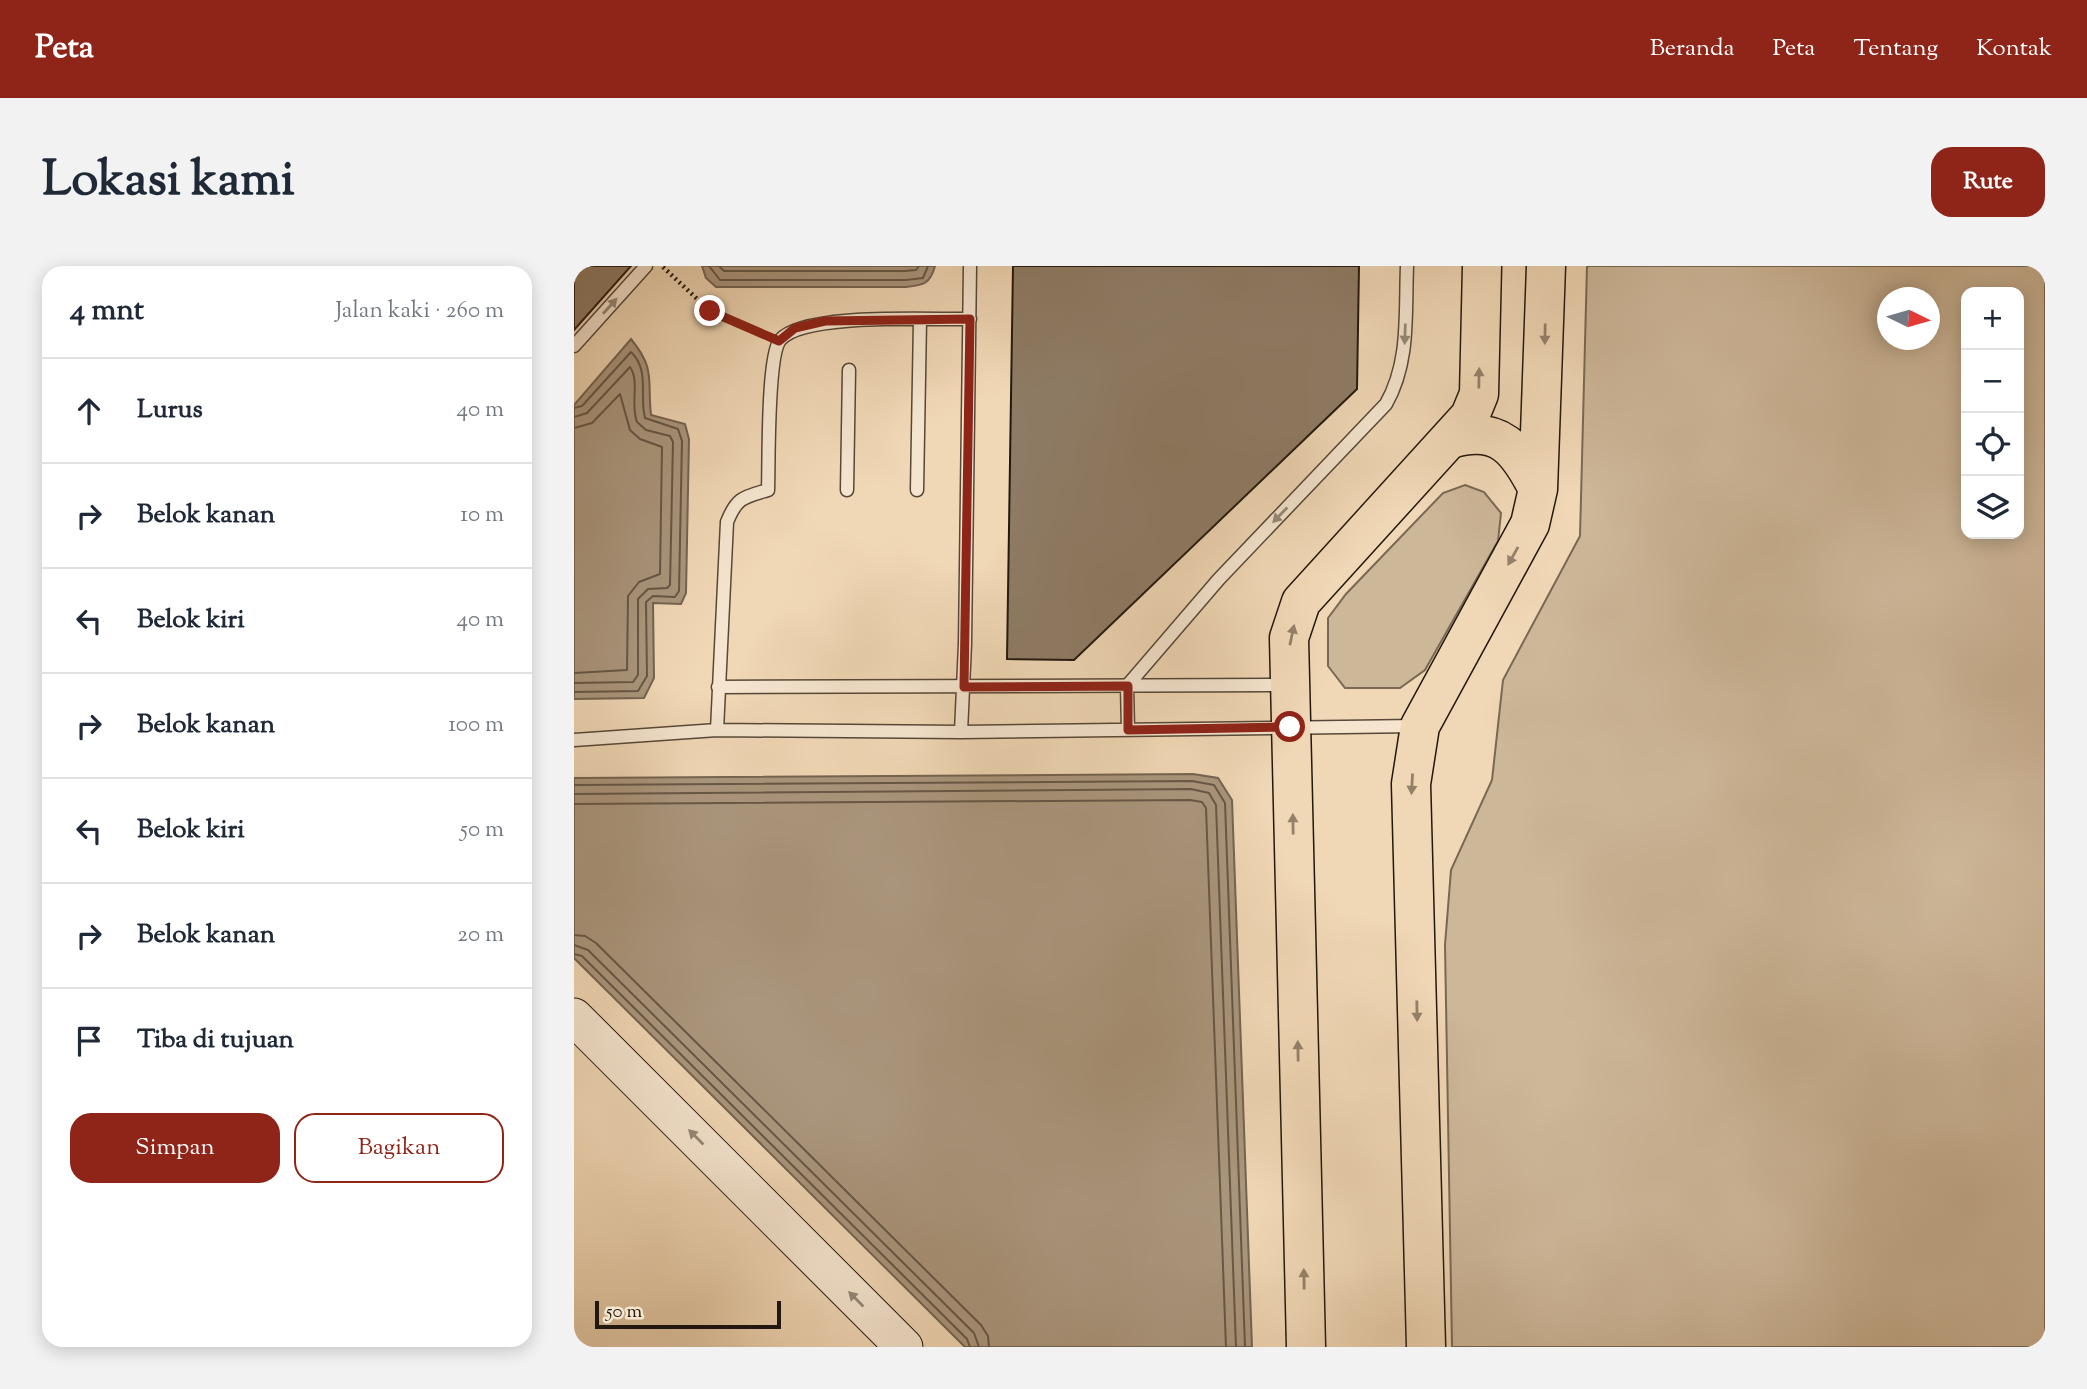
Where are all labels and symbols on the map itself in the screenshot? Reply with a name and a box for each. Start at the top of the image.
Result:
north arrow [1877,287,1940,350]
route end [694,295,725,326]
one-way arrow [602,297,618,315]
one-way arrow [1399,323,1411,345]
one-way arrow [1539,323,1550,345]
one-way arrow [1474,366,1485,388]
one-way arrow [1273,506,1289,523]
one-way arrow [1507,546,1518,566]
one-way arrow [1286,624,1297,646]
route start [1274,711,1305,742]
one-way arrow [1407,773,1418,795]
one-way arrow [1287,813,1298,835]
one-way arrow [1411,1000,1423,1022]
one-way arrow [1293,1040,1304,1062]
one-way arrow [688,1129,704,1145]
one-way arrow [1299,1268,1310,1290]
one-way arrow [848,1290,865,1307]
scale bar [595,1298,780,1330]

